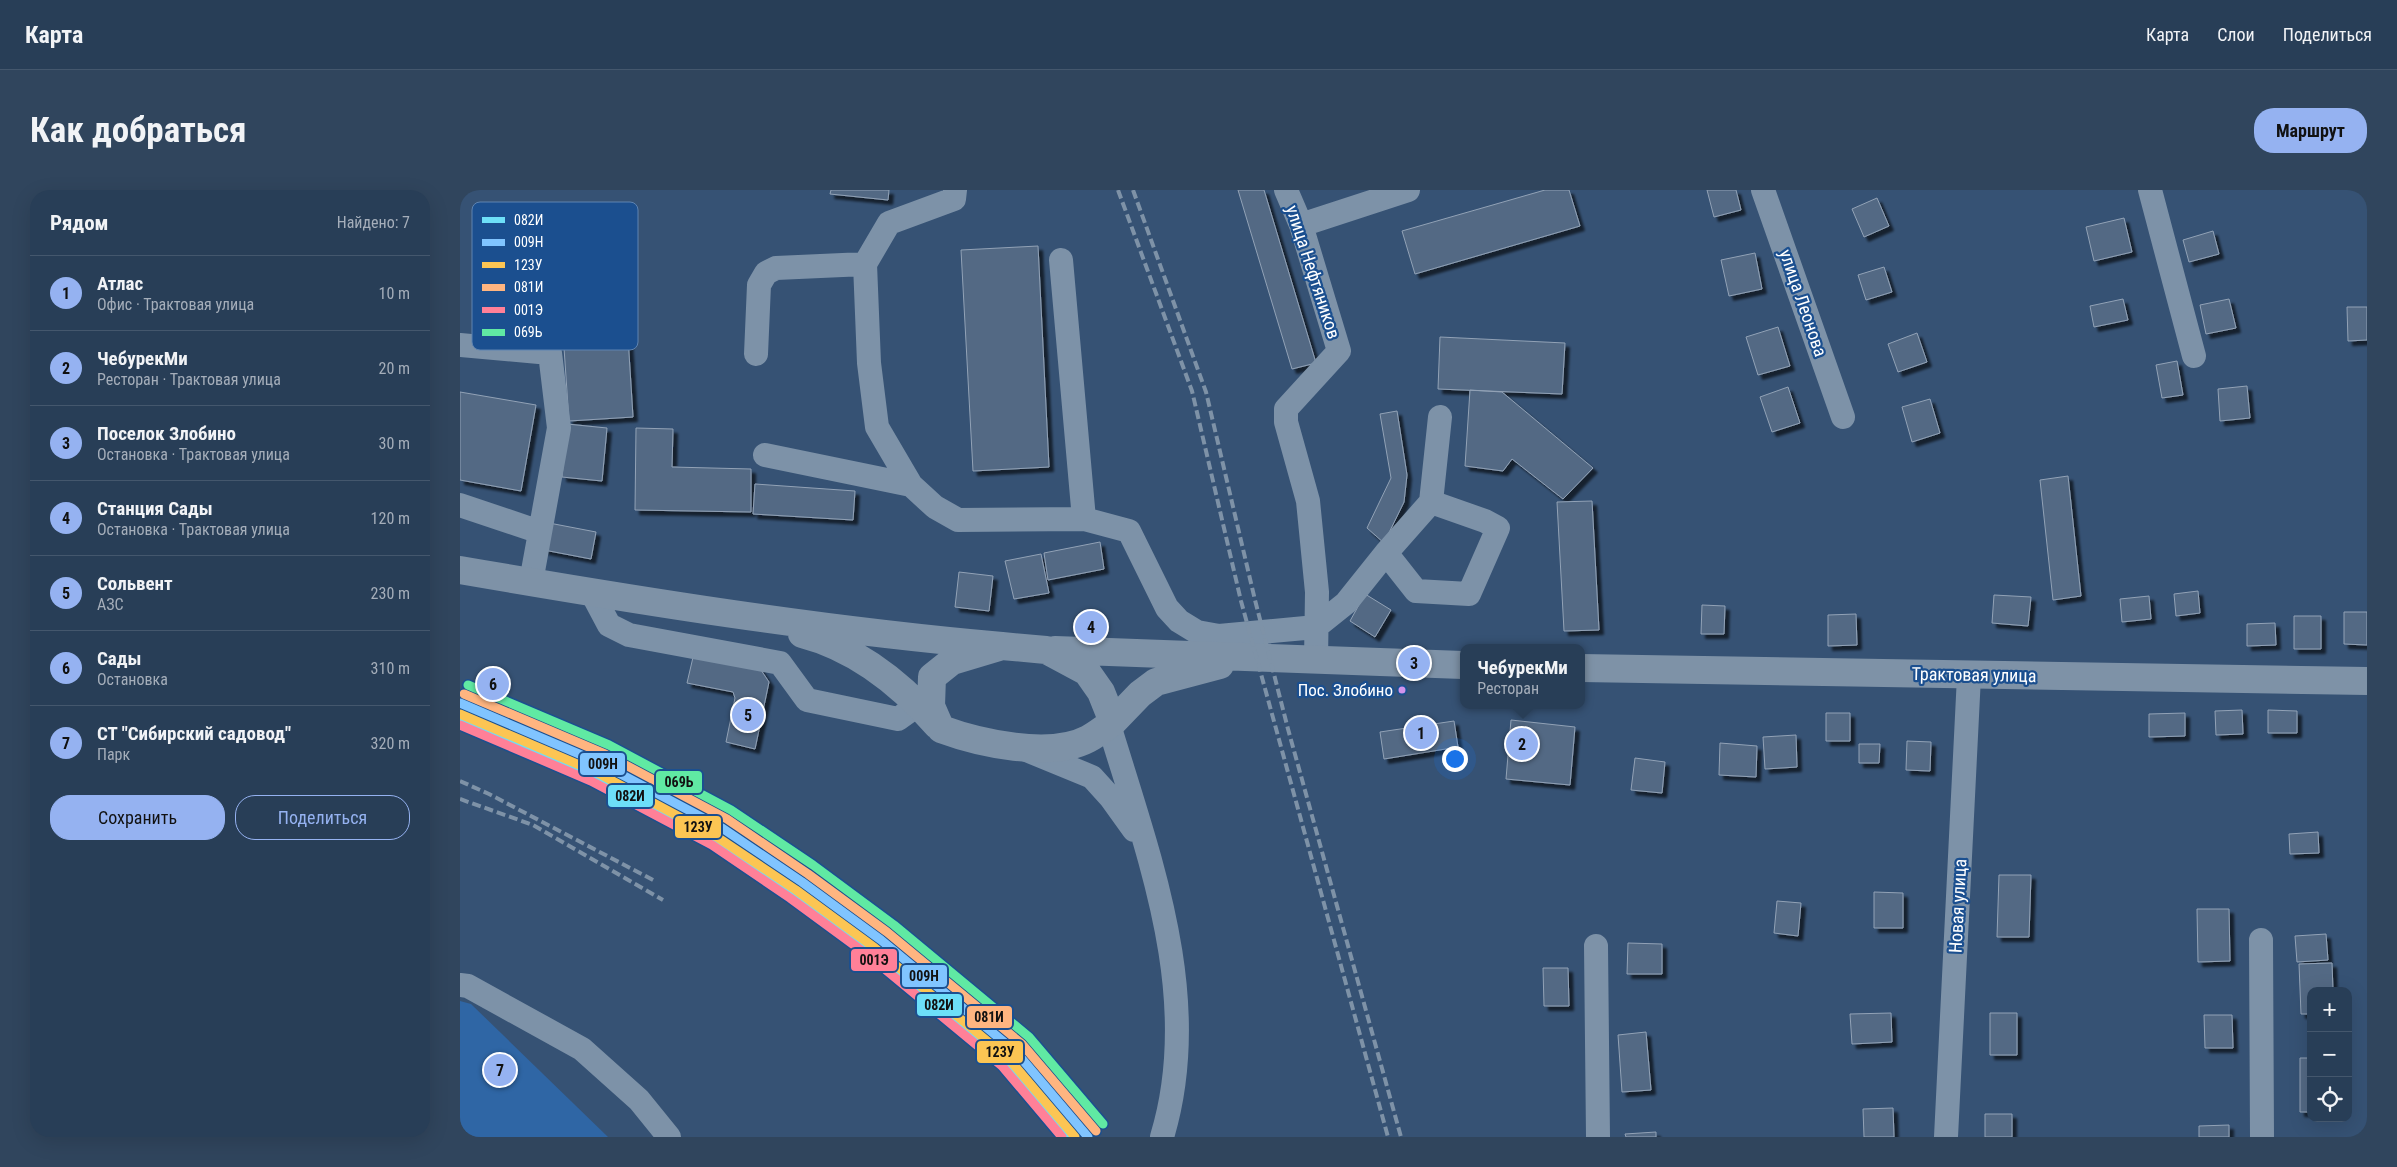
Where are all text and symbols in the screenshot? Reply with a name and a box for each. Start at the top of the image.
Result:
text: Карта [25,21,83,49]
text: Карта [2146,24,2189,45]
text: Слои [2217,24,2255,45]
text: Поделиться [2283,24,2372,45]
button: Маршрут [2254,108,2367,153]
text: Как добраться [30,110,246,151]
legend [472,202,638,350]
street label: улица Нефтяников [1282,202,1345,341]
text: Рядом [50,211,109,235]
text: 082И [514,212,543,228]
text: Найдено: 7 [337,213,410,232]
text: 009Н [514,234,543,250]
street label: улица Леонова [1775,246,1832,359]
text: 123У [514,257,543,273]
text: Атлас [97,272,143,295]
text: 081И [514,279,543,295]
text: 1 [62,284,70,303]
text: 10 m [378,284,410,303]
text: Офис · Трактовая улица [97,295,254,314]
text: 001Э [514,302,543,318]
text: 069Ь [514,324,543,340]
text: ЧебурекМи [97,347,188,370]
text: 2 [62,359,70,378]
text: 20 m [378,359,410,378]
text: Ресторан · Трактовая улица [97,370,281,389]
text: Поселок Злобино [97,422,236,445]
text: 3 [62,434,70,453]
text: 30 m [378,434,410,453]
text: Остановка · Трактовая улица [97,445,290,464]
text: Станция Сады [97,497,213,520]
text: 4 [62,509,70,528]
text: 120 m [371,509,410,528]
text: Остановка · Трактовая улица [97,520,290,539]
text: Сольвент [97,572,173,595]
text: 5 [62,584,70,603]
text: 230 m [371,584,410,603]
text: АЗС [97,595,124,614]
pin: 4 [1075,608,1107,646]
pin: 3 [1398,644,1430,682]
popup [1460,644,1585,709]
text: Сады [97,647,141,670]
text: ЧебурекМи [1477,656,1568,679]
text: 6 [62,659,70,678]
text: 310 m [371,659,410,678]
street label: Трактовая улица [1911,663,2037,686]
pin: 6 [477,665,509,703]
text: Остановка [97,670,168,689]
text: Ресторан [1477,679,1539,698]
place label: Пос. Злобино [1298,680,1393,700]
marker: Пос. Злобино [1397,685,1407,695]
pin: 5 [732,696,764,734]
pin: 1 [1405,714,1437,752]
text: СТ "Сибирский садовод" [97,722,291,745]
pin: 2 [1506,725,1538,763]
text: 7 [62,734,70,753]
text: 320 m [371,734,410,753]
text: Парк [97,745,130,764]
your location [1442,746,1468,772]
line badge: 009Н [579,752,626,776]
text: 009Н [588,756,618,772]
line badge: 069Ь [655,770,703,794]
text: 069Ь [665,774,694,790]
line badge: 082И [607,784,654,808]
text: 082И [615,788,645,804]
button: Сохранить [50,795,225,840]
button: Поделиться [235,795,410,840]
line badge: 123У [674,815,722,839]
text: 123У [684,819,713,835]
street label: Новая улица [1945,858,1970,954]
line badge: 001Э [850,948,898,972]
text: 001Э [859,952,889,968]
line badge: 009Н [901,964,948,988]
text: 009Н [909,968,939,984]
map controls [2307,987,2352,1122]
button: + [2307,987,2352,1032]
line badge: 082И [916,993,963,1017]
text: 082И [924,997,954,1013]
line badge: 081И [966,1005,1013,1029]
text: 081И [974,1009,1004,1025]
button: − [2307,1032,2352,1077]
line badge: 123У [976,1040,1024,1064]
text: 123У [986,1044,1015,1060]
pin: 7 [484,1051,516,1089]
button: locate [2307,1077,2352,1122]

